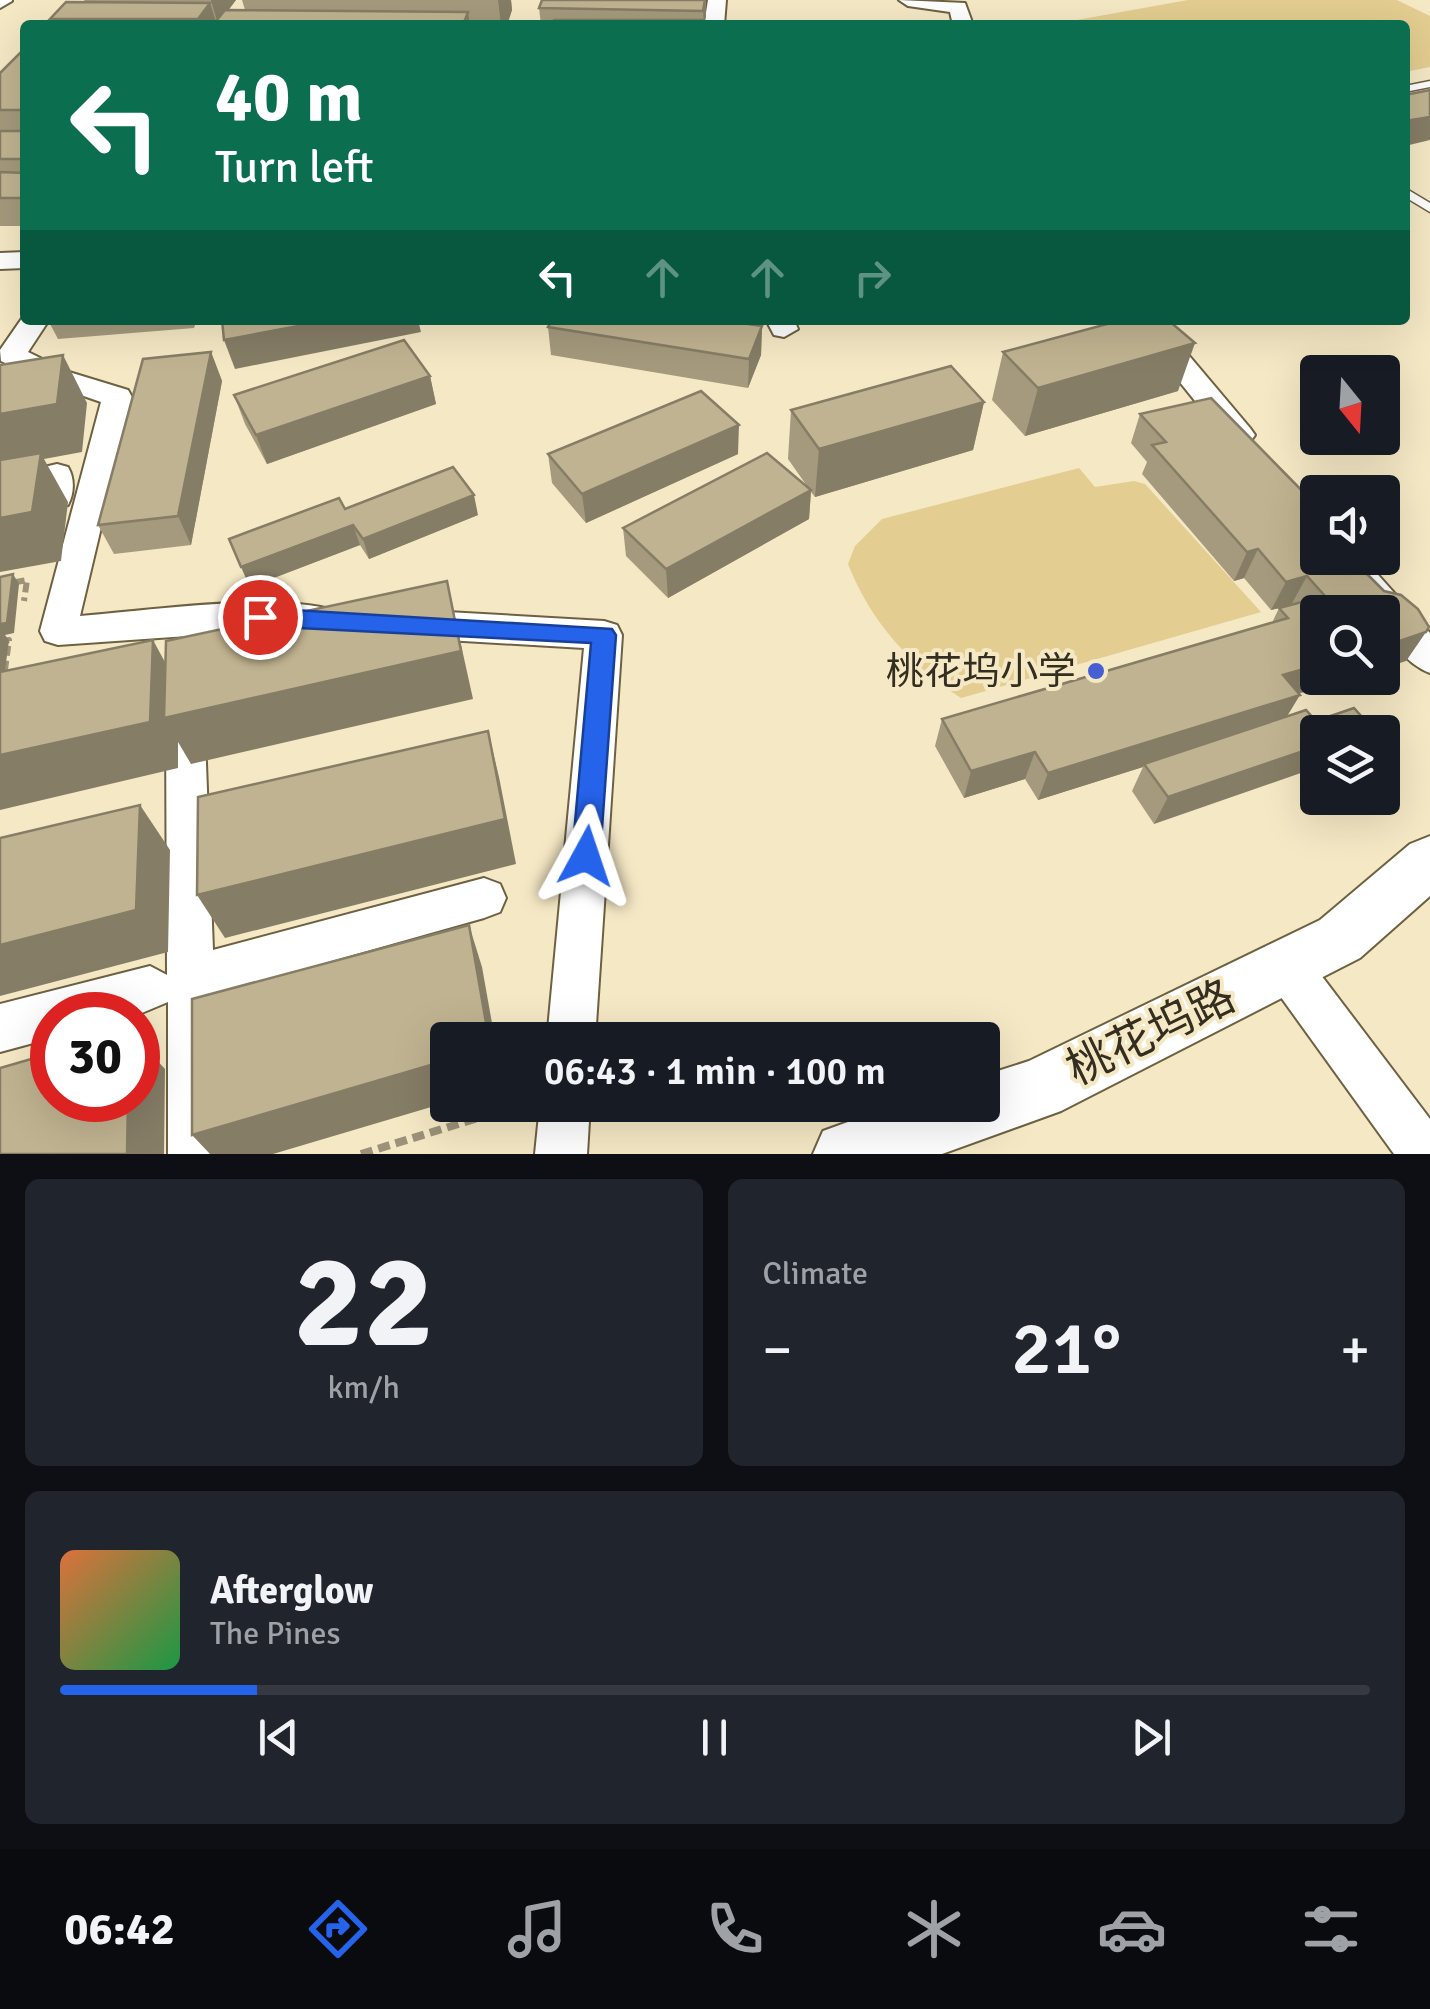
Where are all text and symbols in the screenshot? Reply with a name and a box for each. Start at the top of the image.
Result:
text: 40 m [215,54,363,140]
icon: left [50,60,180,190]
text: Turn left [215,140,374,195]
icon: left [530,250,585,305]
icon: ahead [635,250,690,305]
icon: ahead [740,250,795,305]
icon: right [845,250,900,305]
north arrow [1300,355,1400,455]
map controls [1300,355,1400,815]
button: sound [1300,475,1400,575]
pin [218,575,303,660]
icon: arrive [233,590,288,645]
button: search [1300,595,1400,695]
place label: 桃花坞小学 [886,648,1076,695]
marker: 桃花坞小学 [1085,660,1107,682]
button: layers [1300,715,1400,815]
position arrow [534,804,638,908]
street label: 桃花坞路 [1058,969,1244,1097]
speed limit sign: 30 [30,992,160,1122]
text: 06:43 · 1 min · 100 m [544,1048,886,1095]
text: 22 [294,1223,434,1383]
text: Climate [763,1254,868,1293]
text: 21° [1011,1302,1121,1395]
text: − [763,1316,792,1384]
text: + [1340,1316,1370,1384]
text: km/h [328,1368,400,1407]
text: Afterglow [210,1567,373,1614]
text: The Pines [210,1614,341,1653]
icon: previous [251,1710,306,1765]
icon: pause [687,1710,742,1765]
icon: next [1124,1710,1179,1765]
icon: directions [303,1894,373,1964]
icon: music [502,1894,572,1964]
icon: phone [700,1894,770,1964]
icon: climate [899,1894,969,1964]
icon: car [1097,1894,1167,1964]
icon: filters [1296,1894,1366,1964]
text: 06:42 [64,1902,175,1957]

